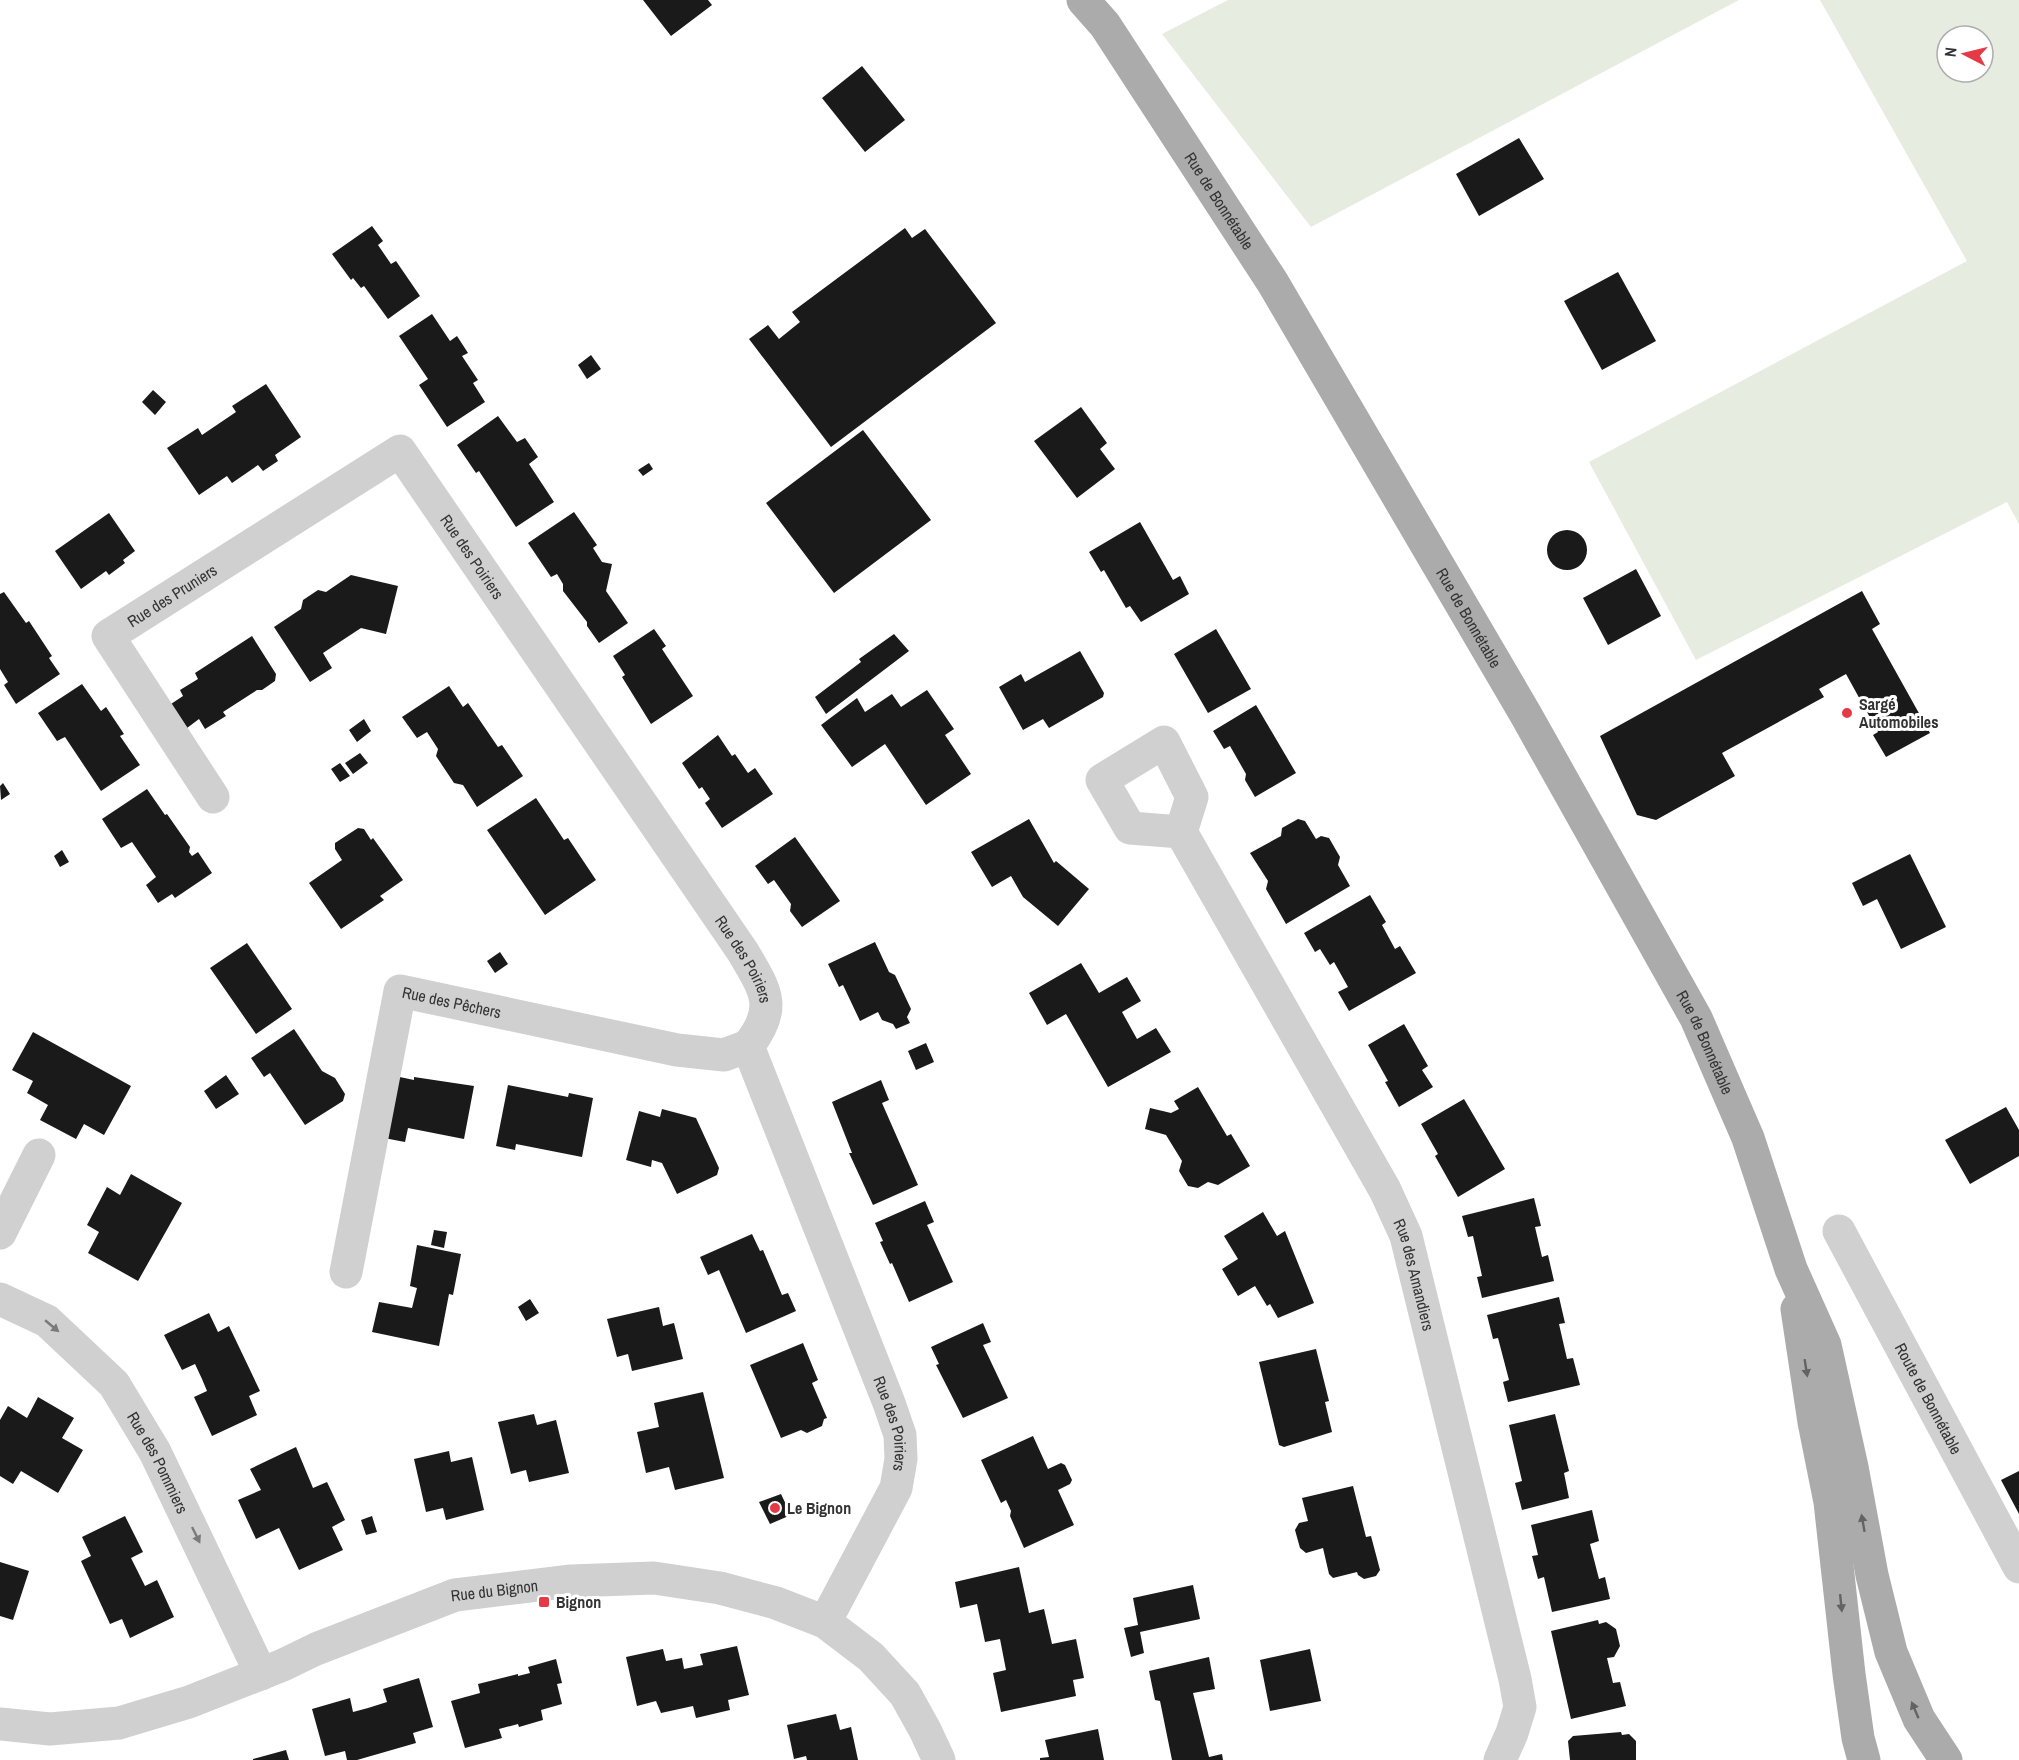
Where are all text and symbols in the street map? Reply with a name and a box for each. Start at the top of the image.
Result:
north arrow [1935,24,1995,84]
text: N [1939,46,1962,58]
street label: Rue de Bonnétable [1180,148,1259,254]
street label: Rue des Poiriers [435,510,509,604]
street label: Rue des Pruniers [123,559,221,632]
street label: Rue de Bonnétable [1431,564,1507,672]
place label: Sargé Automobiles [1859,693,1938,733]
marker: Sargé Automobiles [1840,706,1854,720]
street label: Rue des Poiriers [710,911,777,1004]
street label: Rue des Pêchers [400,981,503,1023]
street label: Rue de Bonnétable [1672,986,1739,1098]
street label: Rue des Amandiers [1388,1215,1440,1333]
one-way arrow [44,1319,60,1332]
street label: Route de Bonnétable [1890,1339,1968,1458]
one-way arrow [1802,1359,1811,1378]
street label: Rue des Poiriers [868,1373,912,1473]
street label: Rue des Pommiers [122,1407,194,1517]
place label: Le Bignon [787,1497,851,1519]
marker: Le Bignon [768,1501,782,1515]
one-way arrow [1858,1514,1867,1533]
one-way arrow [192,1527,201,1544]
street label: Rue du Bignon [450,1574,539,1606]
place label: Bignon [556,1591,601,1613]
one-way arrow [1836,1593,1846,1612]
marker: Bignon [537,1595,551,1609]
one-way arrow [1910,1701,1920,1719]

